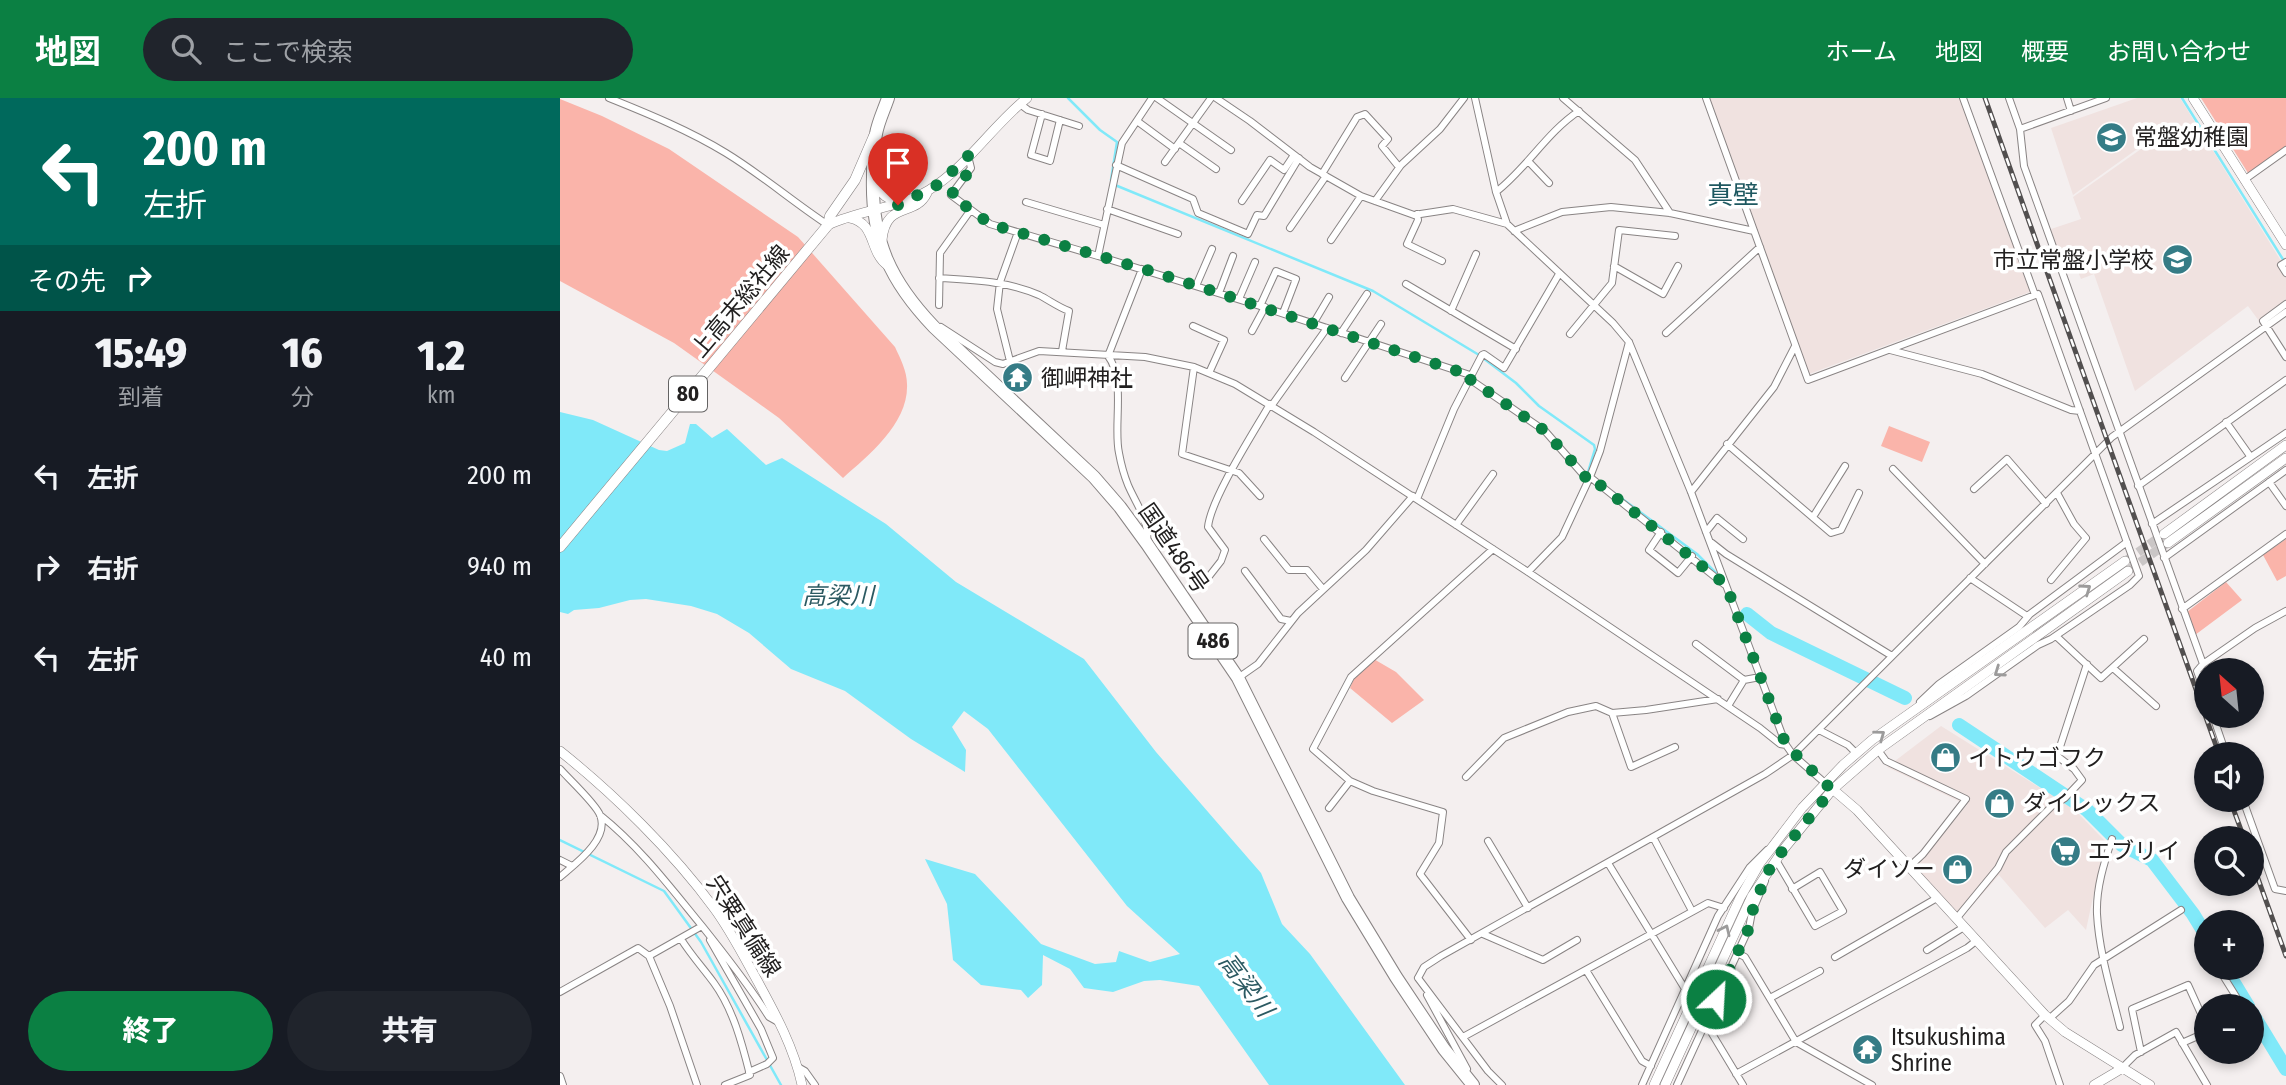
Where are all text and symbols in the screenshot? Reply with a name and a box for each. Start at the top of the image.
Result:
search box [143,18,633,81]
icon: search [167,30,205,68]
text: 地図 [35,32,101,72]
text: ここで検索 [223,37,353,68]
text: ホーム [1826,38,1897,66]
text: 地図 [1935,38,1983,66]
text: 概要 [2021,38,2069,66]
text: お問い合わせ [2107,38,2251,66]
text: 200 m [143,119,267,178]
school or university icon: 常盤幼稚園 [2094,120,2128,154]
place label: 常盤幼稚園 [2134,123,2249,151]
icon: left [28,126,119,217]
pin [868,133,928,205]
icon: arrive [879,144,917,182]
district label: 真壁 [1707,180,1759,211]
text: 左折 [143,186,207,224]
street label: 上高末総社線 [685,239,795,363]
school or university icon: 市立常盤小学校 [2160,243,2194,277]
place label: 市立常盤小学校 [1993,246,2154,274]
icon: right [120,259,158,297]
text: その先 [28,266,106,297]
text: 15:49 [95,328,187,378]
text: 16 [282,328,323,378]
text: 1.2 [417,331,465,381]
temple icon: 御岬神社 [1001,361,1035,395]
place label: 御岬神社 [1041,364,1133,392]
road number: 80 [669,376,707,412]
text: km [427,381,455,409]
text: 到着 [118,383,164,411]
text: 分 [291,383,314,411]
icon: left [28,457,66,495]
text: 200 m [467,460,532,491]
text: 左折 [87,463,139,494]
street label: 国道486号 [1133,498,1215,598]
icon: right [28,548,66,586]
text: 940 m [467,551,532,582]
text: 右折 [87,554,139,585]
water label: 高梁川 [802,582,877,610]
one-way arrow [2078,585,2091,597]
road number: 486 [1188,624,1238,658]
icon: left [28,639,66,677]
text: 40 m [480,642,532,673]
text: 左折 [87,645,139,676]
north arrow [2194,658,2264,728]
map controls [2194,658,2264,1064]
one-way arrow [1994,664,2007,676]
one-way arrow [1872,731,1885,743]
shop icon: イトウゴフク [1928,741,1962,775]
button: sound [2194,742,2264,812]
place label: イトウゴフク [1968,744,2106,772]
shop icon: ダイレックス [1983,786,2017,820]
place label: ダイレックス [2023,789,2160,817]
button: search [2194,826,2264,896]
supermarket icon: エブリイ [2048,834,2082,868]
place label: エブリイ [2088,837,2180,865]
shop icon: ダイソー [1941,852,1975,886]
place label: ダイソー [1843,855,1935,883]
street label: 宍粟真備線 [701,870,787,982]
button: + [2194,910,2264,980]
one-way arrow [1717,925,1731,937]
water label: 高梁川 [1213,948,1281,1025]
position arrow [1679,962,1753,1036]
button: 終了 [28,991,273,1071]
button: 共有 [287,991,532,1071]
button: − [2194,994,2264,1064]
place label: Itsukushima Shrine [1891,1023,2006,1077]
temple icon: Itsukushima Shrine [1851,1033,1885,1067]

